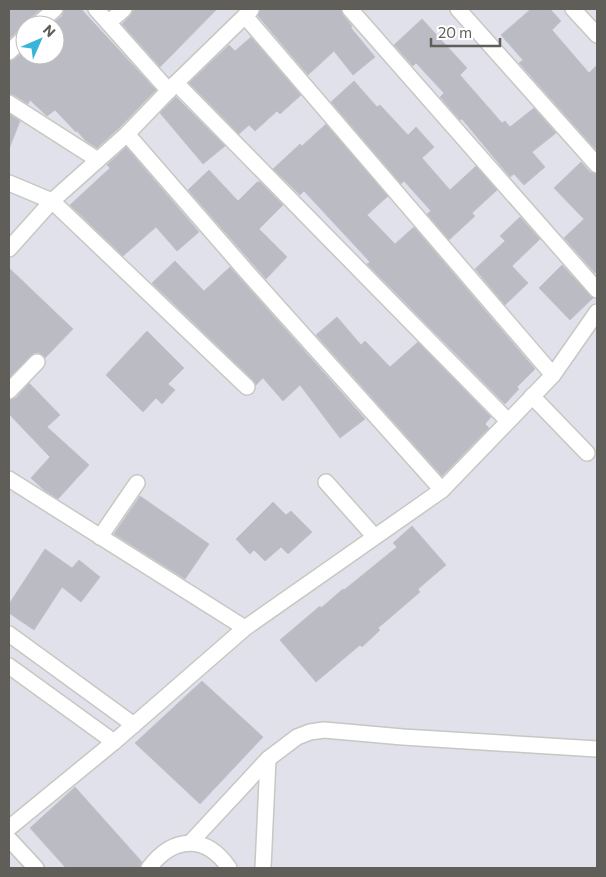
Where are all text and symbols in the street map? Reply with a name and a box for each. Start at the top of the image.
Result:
north arrow [15,15,65,65]
scale bar [431,15,500,47]
text: N [40,21,59,40]
text: 20 m [438,23,472,41]

